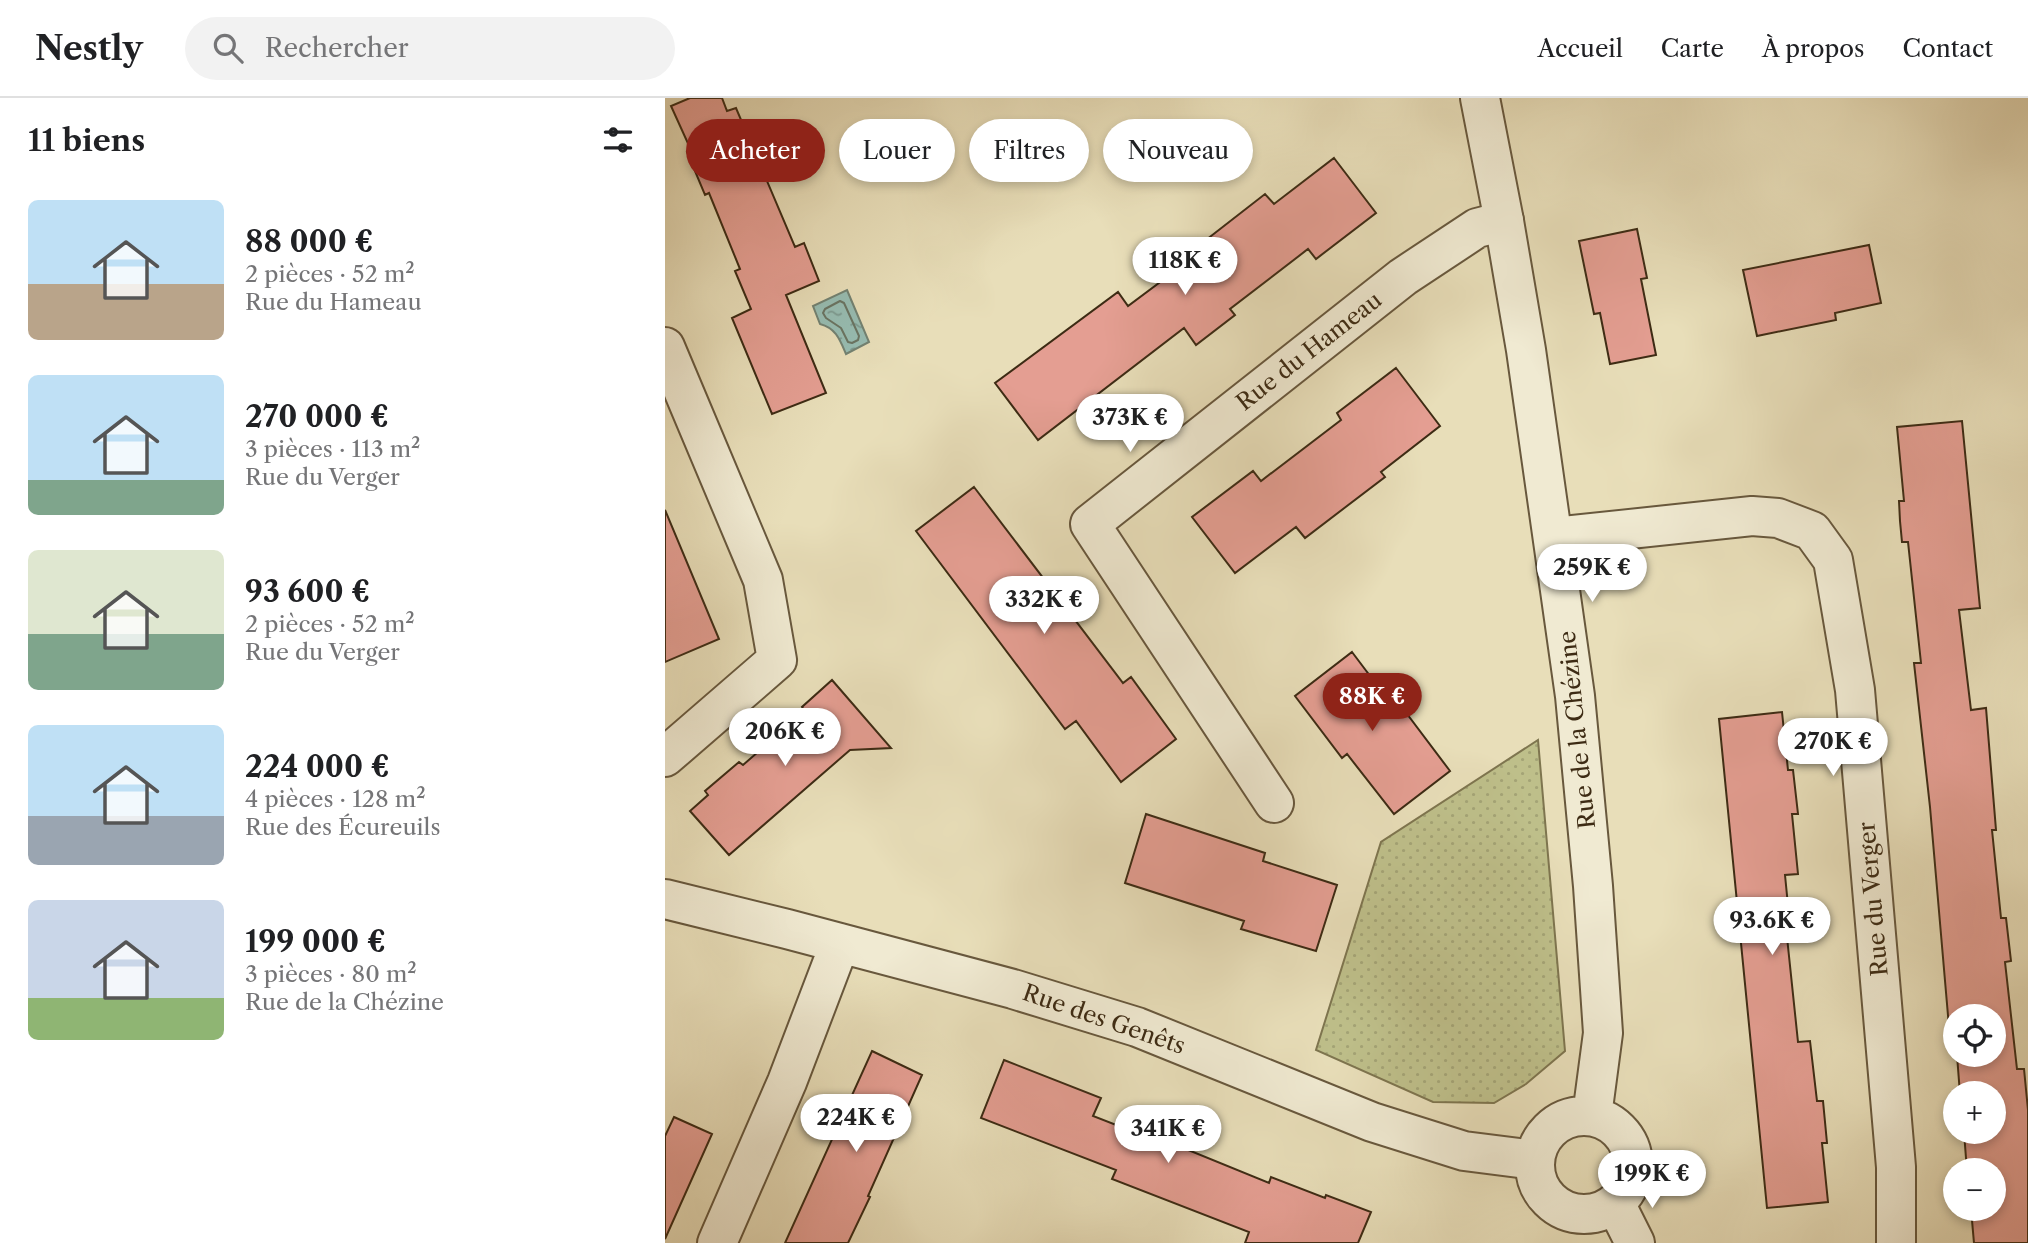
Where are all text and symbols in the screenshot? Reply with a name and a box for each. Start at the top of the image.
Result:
search box [185,17,675,80]
text: Nestly [35,28,143,69]
icon: search [209,29,247,67]
text: Rechercher [265,32,409,64]
text: Accueil [1538,34,1623,63]
text: Carte [1661,34,1724,63]
text: À propos [1762,34,1865,63]
text: Contact [1903,34,1993,63]
chip: Acheter [686,119,825,182]
chip: Louer [839,119,955,182]
chip: Filtres [969,119,1089,182]
chip: Nouveau [1103,119,1253,182]
icon: filters [599,121,637,159]
text: 11 biens [28,122,145,159]
text: 88 000 € [245,223,373,260]
icon: home [84,228,168,312]
pin: 118K € [1128,238,1242,297]
text: 118K € [1148,246,1222,274]
text: 2 pièces · 52 m² [245,260,415,288]
street label: Rue du Hameau [1231,286,1387,416]
text: Rue du Hameau [245,288,422,316]
pin: 373K € [1073,394,1187,454]
text: 270 000 € [245,398,389,435]
icon: home [84,403,168,487]
text: 373K € [1092,403,1168,431]
text: 3 pièces · 113 m² [245,435,421,463]
text: Rue du Verger [245,463,400,491]
pin: 259K € [1535,545,1649,604]
text: 259K € [1553,553,1631,581]
text: 93 600 € [245,573,370,610]
pin: 332K € [987,576,1101,636]
icon: home [84,578,168,662]
text: 332K € [1005,585,1083,613]
text: 2 pièces · 52 m² [245,610,415,638]
street label: Rue de la Chézine [1553,630,1601,830]
text: Rue du Verger [245,638,400,666]
pin: 88K € [1323,674,1421,733]
text: 88K € [1339,682,1405,710]
pin: 206K € [728,708,842,768]
text: 206K € [745,717,825,745]
pin: 270K € [1776,718,1890,778]
text: 270K € [1794,727,1872,755]
text: 224 000 € [245,748,390,785]
icon: home [84,753,168,837]
text: 4 pièces · 128 m² [245,785,426,813]
text: Rue des Écureuils [245,813,440,841]
street label: Rue du Verger [1852,820,1894,977]
pin: 93.6K € [1707,898,1837,957]
text: 93.6K € [1729,906,1815,934]
text: 199 000 € [245,923,386,960]
icon: home [84,928,168,1012]
text: 3 pièces · 80 m² [245,960,417,988]
street label: Rue des Genêts [1019,978,1189,1060]
text: Rue de la Chézine [245,988,444,1016]
map controls [1943,1004,2006,1221]
button: locate [1943,1004,2006,1067]
button: + [1943,1081,2006,1144]
pin: 224K € [799,1094,913,1154]
text: 224K € [816,1103,896,1131]
pin: 341K € [1111,1105,1225,1165]
text: 341K € [1130,1114,1206,1142]
pin: 199K € [1595,1150,1709,1210]
button: − [1943,1158,2006,1221]
text: 199K € [1614,1159,1690,1187]

